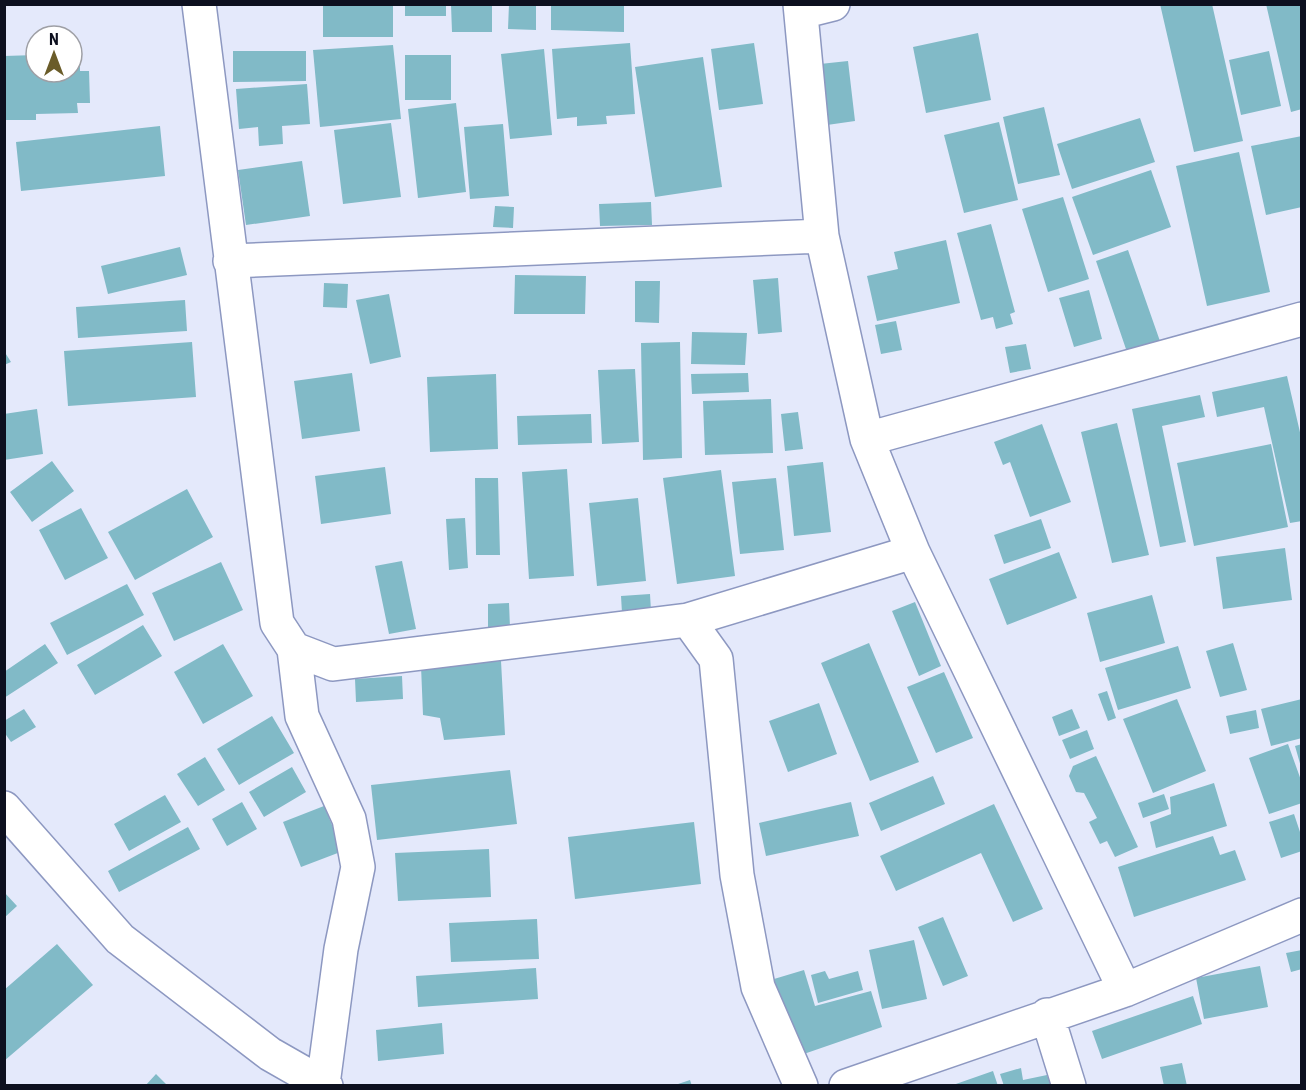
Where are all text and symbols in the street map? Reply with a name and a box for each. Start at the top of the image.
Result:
north arrow [24,24,84,84]
text: N [49,30,59,49]

